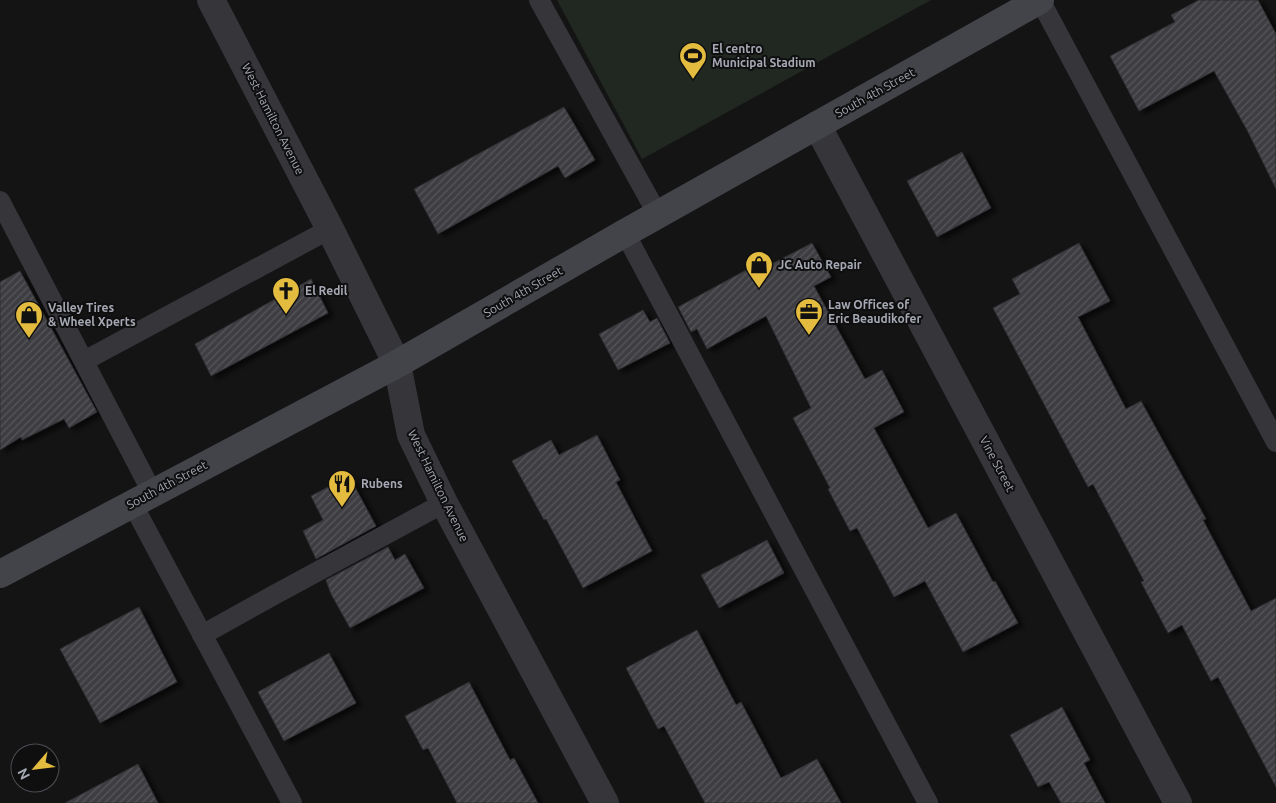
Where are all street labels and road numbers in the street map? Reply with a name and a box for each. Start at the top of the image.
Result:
street label: West Hamilton Avenue [240,61,307,176]
street label: South 4th Street [833,65,917,120]
street label: South 4th Street [481,264,565,319]
street label: West Hamilton Avenue [406,428,471,544]
street label: Vine Street [977,434,1018,494]
street label: South 4th Street [124,458,209,511]

